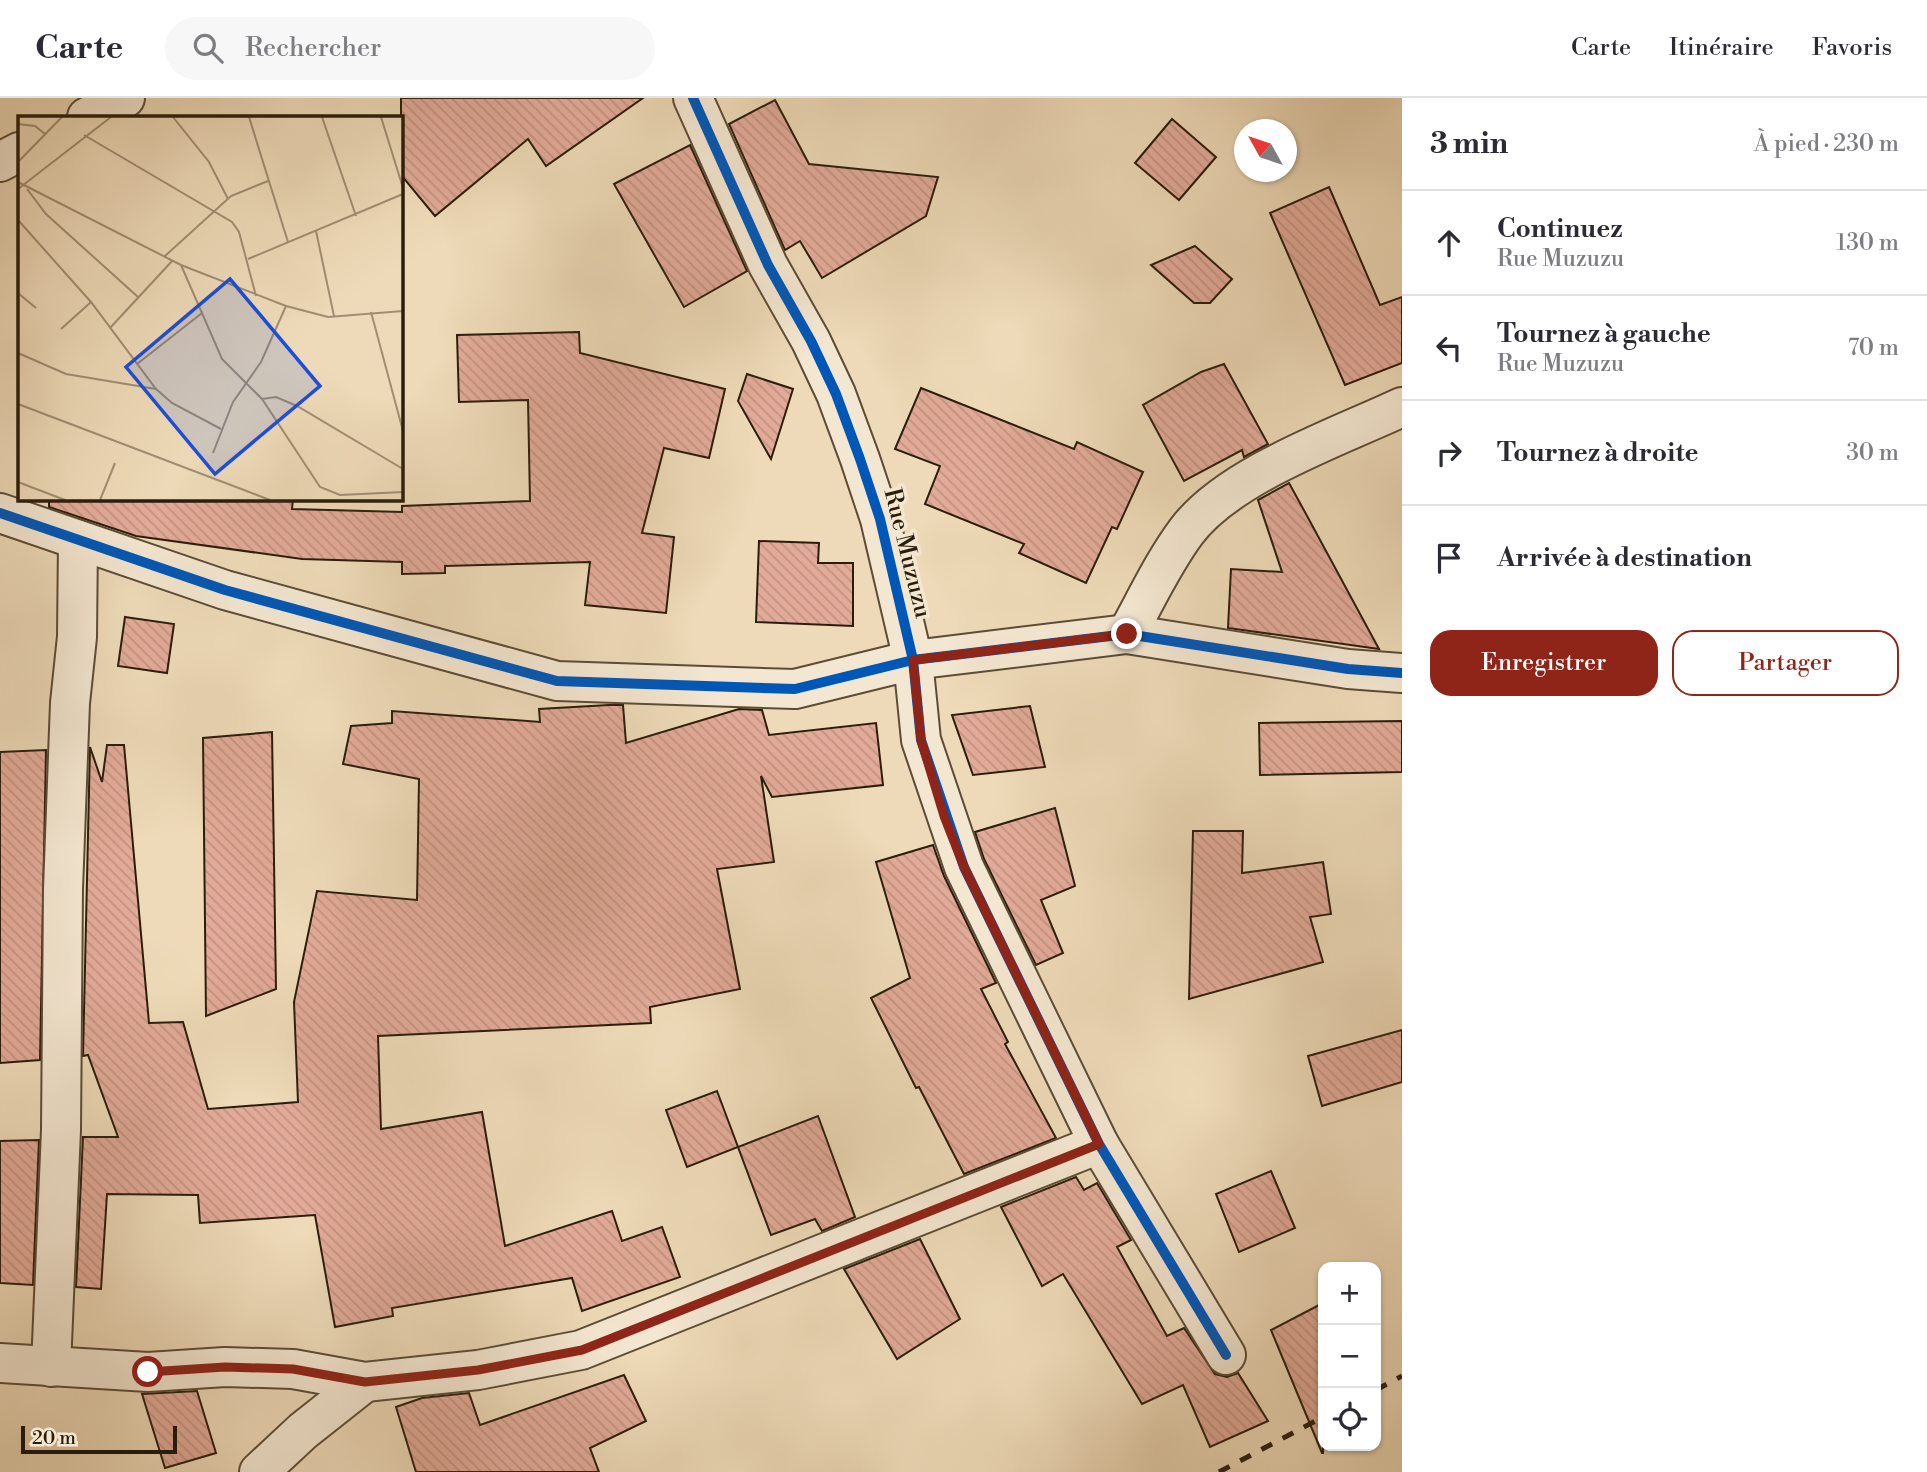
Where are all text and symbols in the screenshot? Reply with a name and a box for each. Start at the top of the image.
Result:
search box [165,17,655,80]
text: Carte [35,28,123,69]
icon: search [189,29,227,67]
text: Rechercher [245,32,381,64]
text: Carte [1571,33,1631,63]
text: Itinéraire [1669,33,1774,63]
text: Favoris [1812,33,1892,63]
inset map [18,116,402,500]
north arrow [1234,119,1297,182]
text: 3 min [1430,125,1508,163]
text: À pied · 230 m [1754,130,1899,158]
text: Continuez [1497,213,1623,245]
icon: ahead [1430,224,1468,262]
text: 130 m [1836,229,1899,257]
text: Rue Muzuzu [1497,245,1624,273]
text: Tournez à gauche [1497,318,1711,350]
icon: left [1430,329,1468,367]
text: 70 m [1848,334,1899,362]
text: Rue Muzuzu [1497,350,1624,378]
icon: right [1430,434,1468,472]
text: Tournez à droite [1497,437,1699,469]
text: 30 m [1846,439,1899,467]
street label: Rue Muzuzu [876,485,938,622]
icon: arrive [1430,539,1468,577]
text: Arrivée à destination [1497,542,1752,574]
route end [1111,618,1142,649]
button: Enregistrer [1430,630,1658,696]
button: Partager [1672,630,1899,696]
map controls [1318,1262,1381,1451]
button: + [1318,1262,1381,1325]
button: − [1318,1325,1381,1388]
route start [132,1356,163,1387]
button: locate [1318,1388,1381,1451]
scale bar [21,1423,177,1455]
text: 20 m [32,1426,76,1450]

